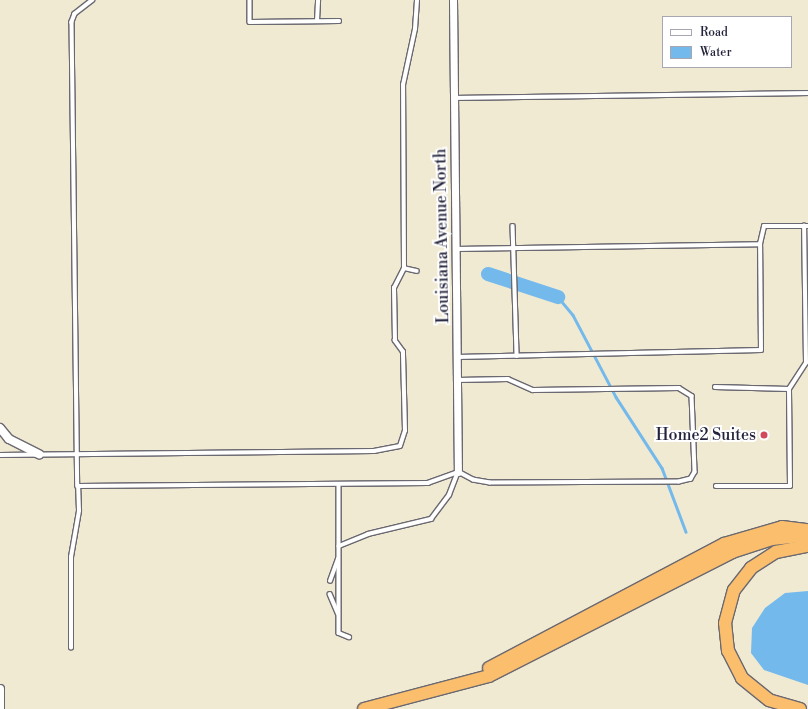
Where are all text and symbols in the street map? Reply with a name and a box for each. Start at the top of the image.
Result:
legend [662,16,792,68]
text: Road [700,25,728,40]
text: Water [700,45,732,60]
street label: Louisiana Avenue North [431,148,453,324]
place label: Home2 Suites [656,425,756,445]
marker: Home2 Suites [759,430,769,440]

